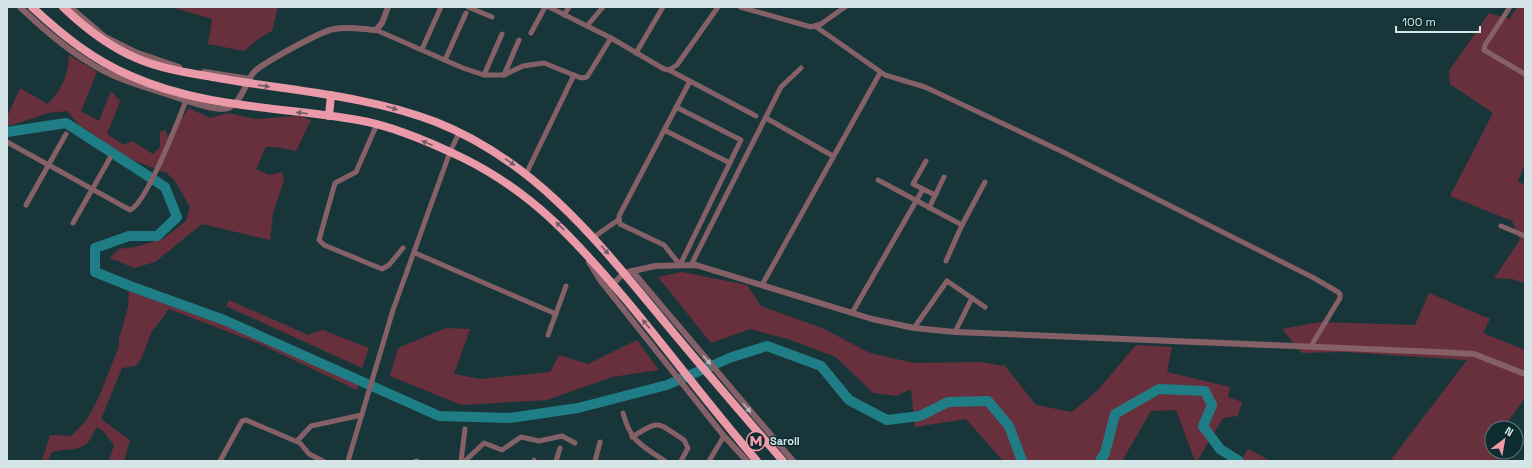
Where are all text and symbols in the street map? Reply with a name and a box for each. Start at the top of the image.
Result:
scale bar [1396,8,1480,34]
text: 100 m [1402,14,1436,30]
one-way arrow [258,83,270,89]
one-way arrow [387,105,399,111]
one-way arrow [296,110,308,116]
one-way arrow [421,140,433,146]
one-way arrow [504,158,515,166]
one-way arrow [555,222,565,231]
one-way arrow [600,245,609,255]
one-way arrow [641,319,650,329]
one-way arrow [702,355,711,366]
one-way arrow [742,403,751,413]
north arrow [1484,420,1524,460]
text: N [1502,424,1516,439]
metro station icon: Saroli [745,430,767,452]
place label: Saroli [770,434,800,448]

